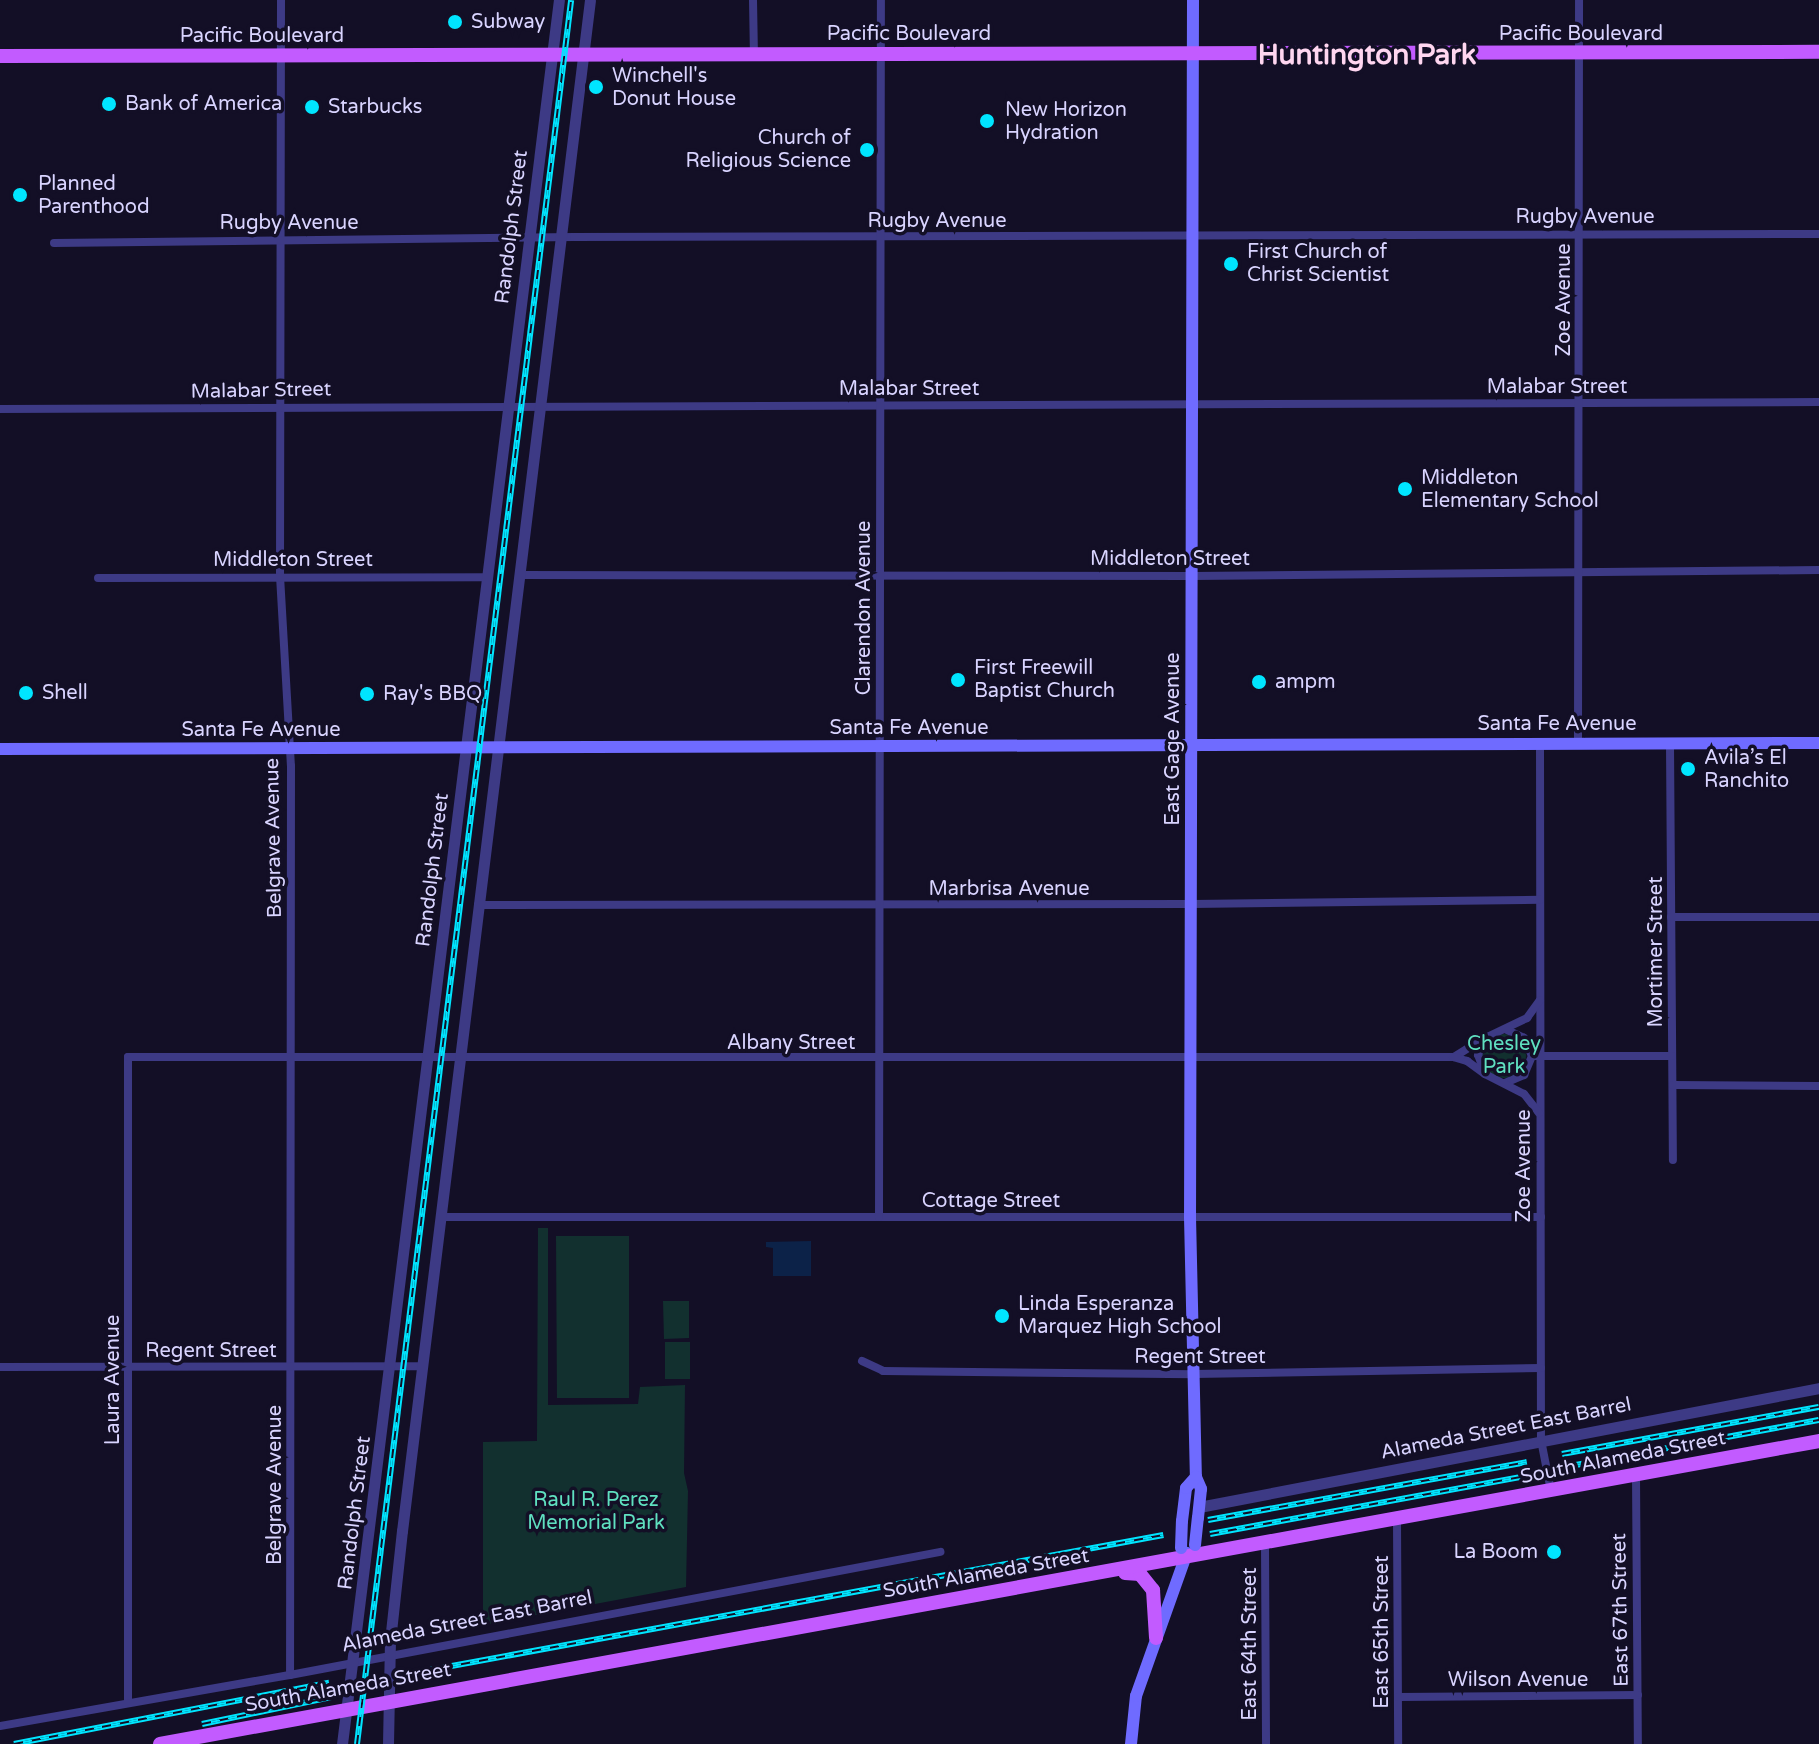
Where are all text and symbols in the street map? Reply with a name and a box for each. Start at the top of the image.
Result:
place label: Subway [471,10,545,34]
marker: Subway [446,13,464,31]
street label: Pacific Boulevard [827,22,991,46]
street label: Pacific Boulevard [1499,22,1663,46]
street label: Pacific Boulevard [180,24,344,48]
district label: Huntington Park [1258,38,1476,72]
place label: Winchell's Donut House [612,64,736,111]
marker: Winchell's Donut House [587,78,605,96]
place label: Bank of America [125,92,282,116]
marker: Bank of America [100,95,118,113]
place label: Starbucks [328,95,422,119]
marker: Starbucks [303,98,321,116]
place label: New Horizon Hydration [1005,98,1127,145]
marker: New Horizon Hydration [976,110,998,132]
place label: Church of Religious Science [685,126,851,173]
marker: Church of Religious Science [858,141,876,159]
street label: Randolph Street [491,149,533,305]
place label: Planned Parenthood [38,172,150,219]
marker: Planned Parenthood [9,184,31,206]
street label: Rugby Avenue [1515,205,1655,229]
street label: Rugby Avenue [867,209,1007,233]
street label: Rugby Avenue [219,211,359,235]
place label: First Church of Christ Scientist [1247,240,1389,287]
street label: Zoe Avenue [1552,243,1576,357]
marker: First Church of Christ Scientist [1222,255,1240,273]
street label: Malabar Street [1487,375,1627,399]
street label: Malabar Street [839,377,979,401]
street label: Malabar Street [190,378,332,404]
place label: Middleton Elementary School [1421,466,1599,513]
marker: Middleton Elementary School [1396,480,1414,498]
street label: Clarendon Avenue [852,521,876,695]
street label: Middleton Street [1090,547,1250,571]
street label: Middleton Street [213,548,373,572]
street label: East Gage Avenue [1161,652,1185,826]
place label: First Freewill Baptist Church [974,656,1115,703]
place label: ampm [1275,670,1336,694]
marker: First Freewill Baptist Church [949,671,967,689]
marker: ampm [1250,673,1268,691]
place label: Shell [42,681,88,705]
place label: Ray's BBQ [383,682,482,706]
marker: Shell [17,684,35,702]
marker: Ray's BBQ [358,685,376,703]
street label: Santa Fe Avenue [1477,712,1637,736]
street label: Santa Fe Avenue [829,716,989,740]
street label: Santa Fe Avenue [181,718,341,742]
place label: Avila’s El Ranchito [1704,746,1789,793]
street label: Belgrave Avenue [261,758,287,918]
marker: Avila’s El Ranchito [1679,760,1697,778]
street label: Randolph Street [412,792,454,948]
street label: Mortimer Street [1644,876,1668,1028]
street label: Marbrisa Avenue [928,877,1090,901]
street label: Albany Street [727,1031,855,1055]
park label: Chesley Park [1467,1032,1541,1079]
street label: Zoe Avenue [1512,1109,1536,1223]
street label: Cottage Street [922,1189,1060,1213]
place label: Linda Esperanza Marquez High School [1018,1292,1222,1339]
marker: Linda Esperanza Marquez High School [993,1307,1011,1325]
street label: Laura Avenue [101,1315,125,1445]
street label: Regent Street [145,1339,277,1363]
street label: Regent Street [1134,1345,1266,1369]
street label: Alameda Street East Barrel [1379,1393,1633,1465]
street label: Belgrave Avenue [263,1405,287,1565]
street label: South Alameda Street [1518,1426,1728,1490]
street label: Randolph Street [334,1435,376,1591]
park label: Raul R. Perez Memorial Park [527,1488,665,1535]
street label: East 67th Street [1608,1533,1634,1687]
place label: La Boom [1454,1540,1538,1564]
marker: La Boom [1545,1543,1563,1561]
street label: South Alameda Street [881,1544,1091,1604]
street label: East 65th Street [1370,1555,1394,1709]
street label: East 64th Street [1238,1567,1262,1721]
street label: Alameda Street East Barrel [340,1586,594,1658]
street label: South Alameda Street [243,1658,453,1718]
street label: Wilson Avenue [1448,1668,1588,1692]

